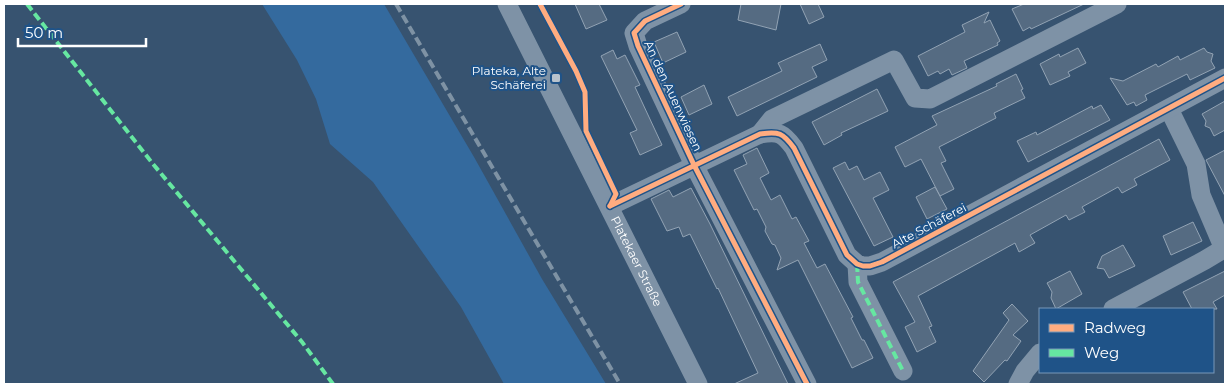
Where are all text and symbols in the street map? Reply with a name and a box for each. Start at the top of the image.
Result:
scale bar [18,15,145,47]
text: 50 m [25,23,63,42]
street label: An den Auenwiesen [641,38,706,154]
place label: Plateka, Alte Schäferei [472,63,546,92]
marker: Plateka, Alte Schäferei [550,72,562,84]
street label: Alte Schäferei [889,200,969,252]
street label: Platekaer Straße [608,213,666,309]
legend [1039,308,1214,373]
text: Radweg [1084,318,1146,337]
text: Weg [1084,343,1119,362]

